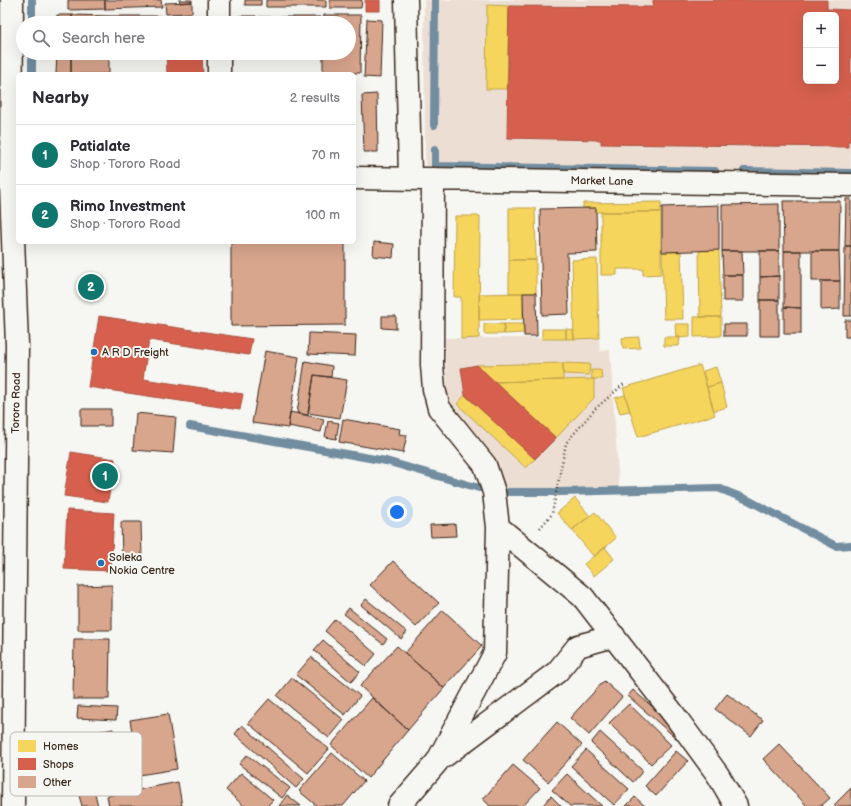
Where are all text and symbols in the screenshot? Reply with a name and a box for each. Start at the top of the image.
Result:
map controls [803,12,839,84]
button: + [803,12,839,48]
search box [16,16,356,60]
icon: search [30,27,52,49]
text: Search here [62,29,145,48]
button: − [803,48,839,84]
text: Nearby [32,88,89,108]
text: 2 results [290,90,340,106]
text: Patialate [70,137,130,156]
text: 1 [42,147,48,163]
text: 70 m [312,147,340,163]
text: Shop · Tororo Road [70,156,180,172]
street label: Market Lane [571,174,634,188]
text: Rimo Investment [70,197,186,216]
text: 2 [41,207,49,223]
text: 100 m [305,207,340,223]
text: Shop · Tororo Road [70,216,180,232]
pin: 2 [78,272,104,302]
place label: A R D Freight [102,346,169,359]
marker: A R D Freight [89,347,99,357]
street label: Tororo Road [9,372,23,434]
pin: 1 [92,461,118,491]
your location [387,502,407,522]
place label: Soleka Nokia Centre [109,551,175,577]
marker: Soleka Nokia Centre [96,558,106,568]
legend [10,732,142,796]
text: Homes [43,740,79,753]
text: Shops [43,758,74,771]
text: Other [43,776,72,789]

